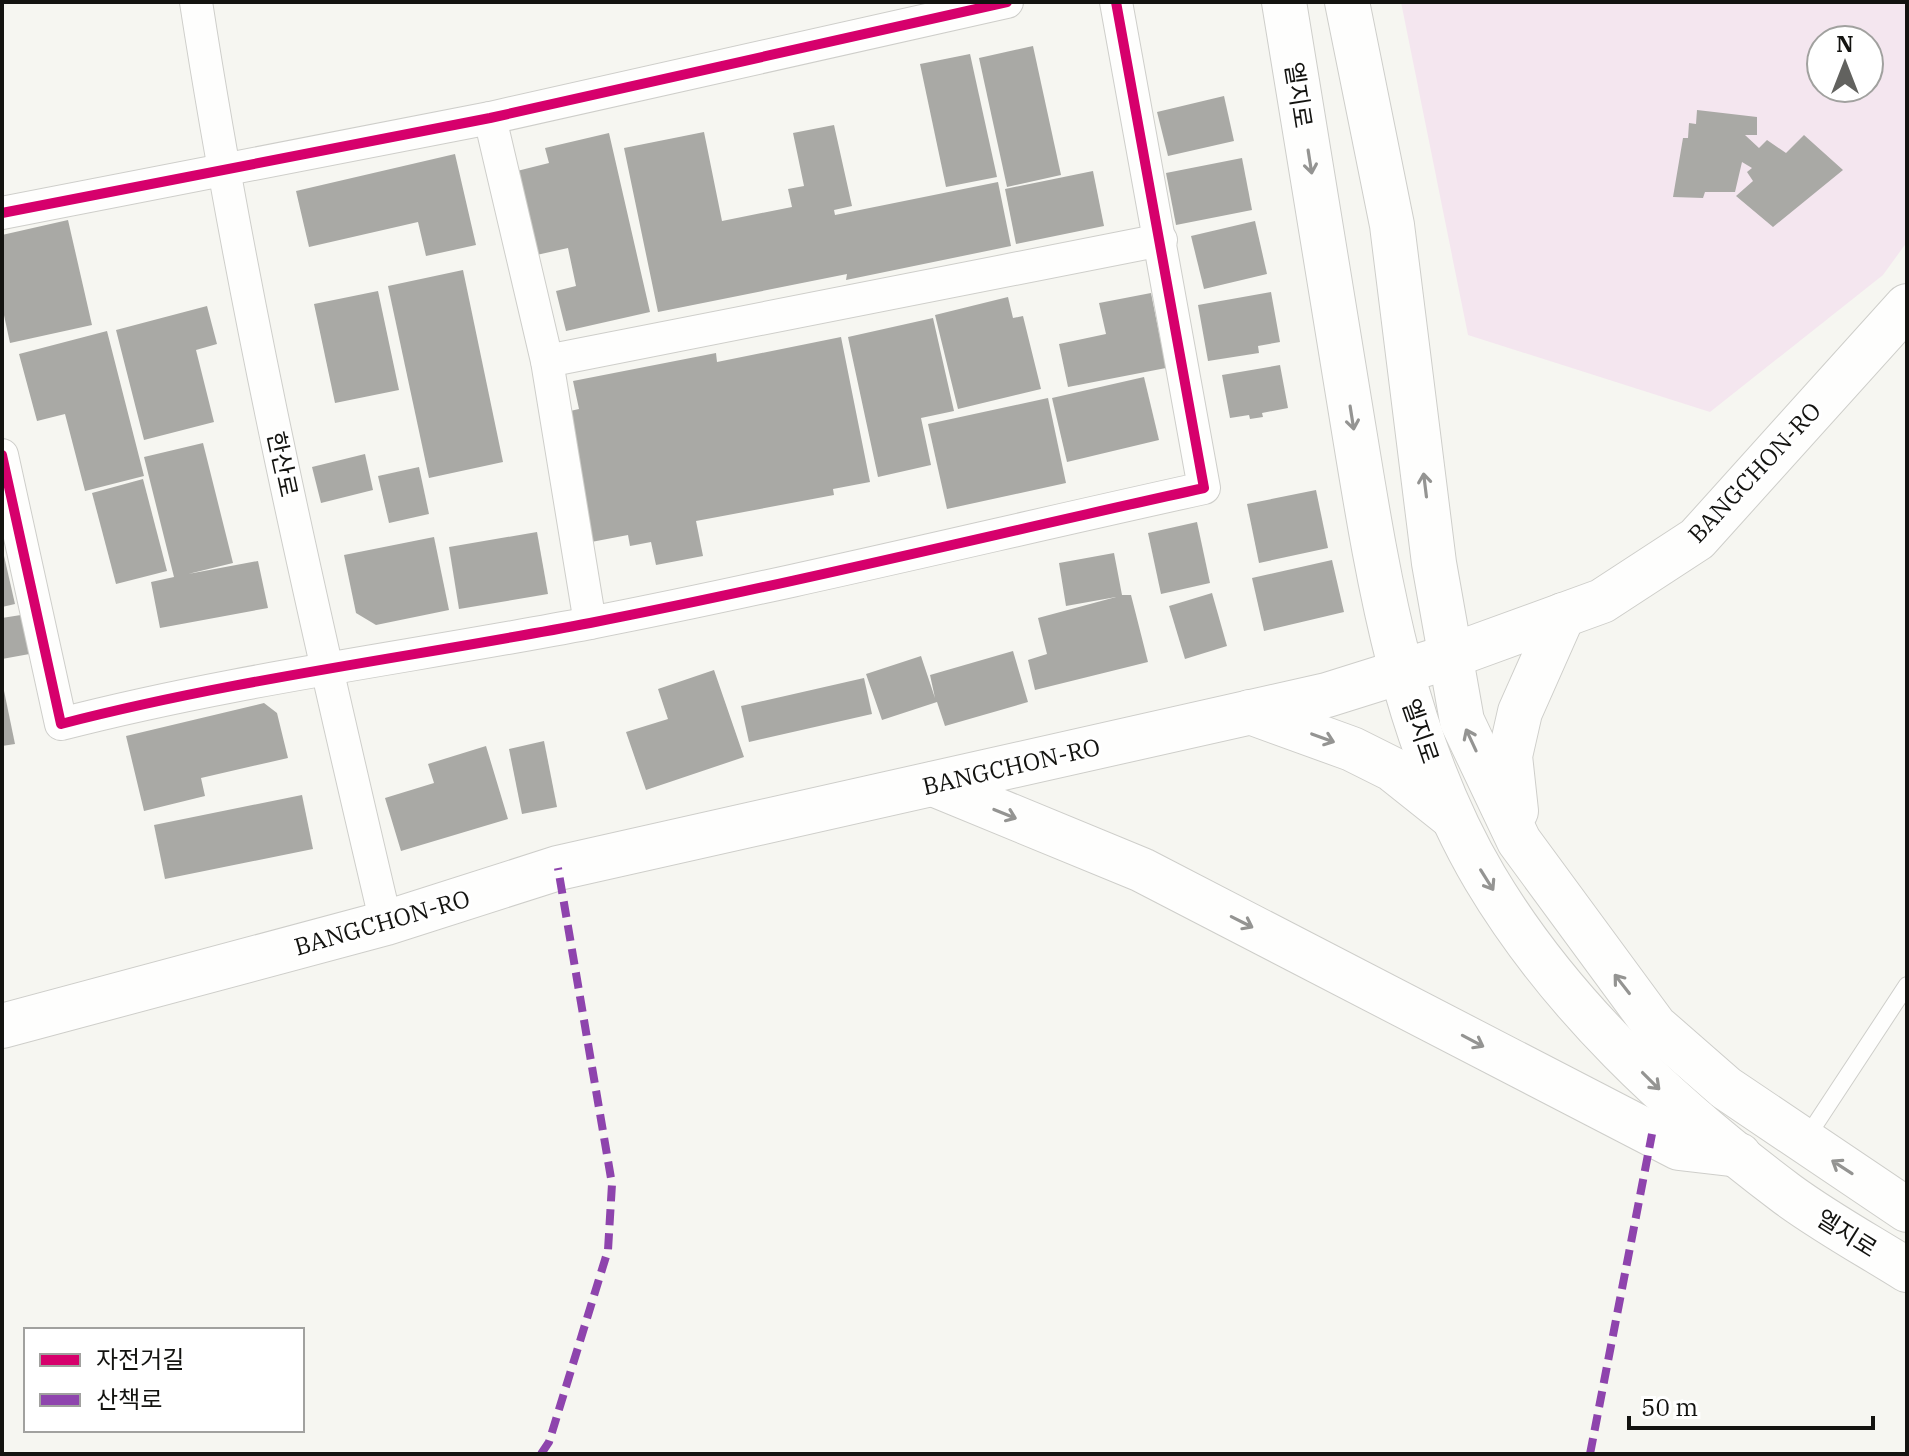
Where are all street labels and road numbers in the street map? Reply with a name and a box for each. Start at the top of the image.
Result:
street label: 엘지로 [1278,60,1320,130]
street label: BANGCHON-RO [1680,395,1828,549]
street label: 한산로 [260,428,306,500]
street label: 엘지로 [1395,694,1447,768]
street label: BANGCHON-RO [919,730,1103,802]
street label: BANGCHON-RO [290,882,474,962]
street label: 엘지로 [1810,1202,1884,1264]

